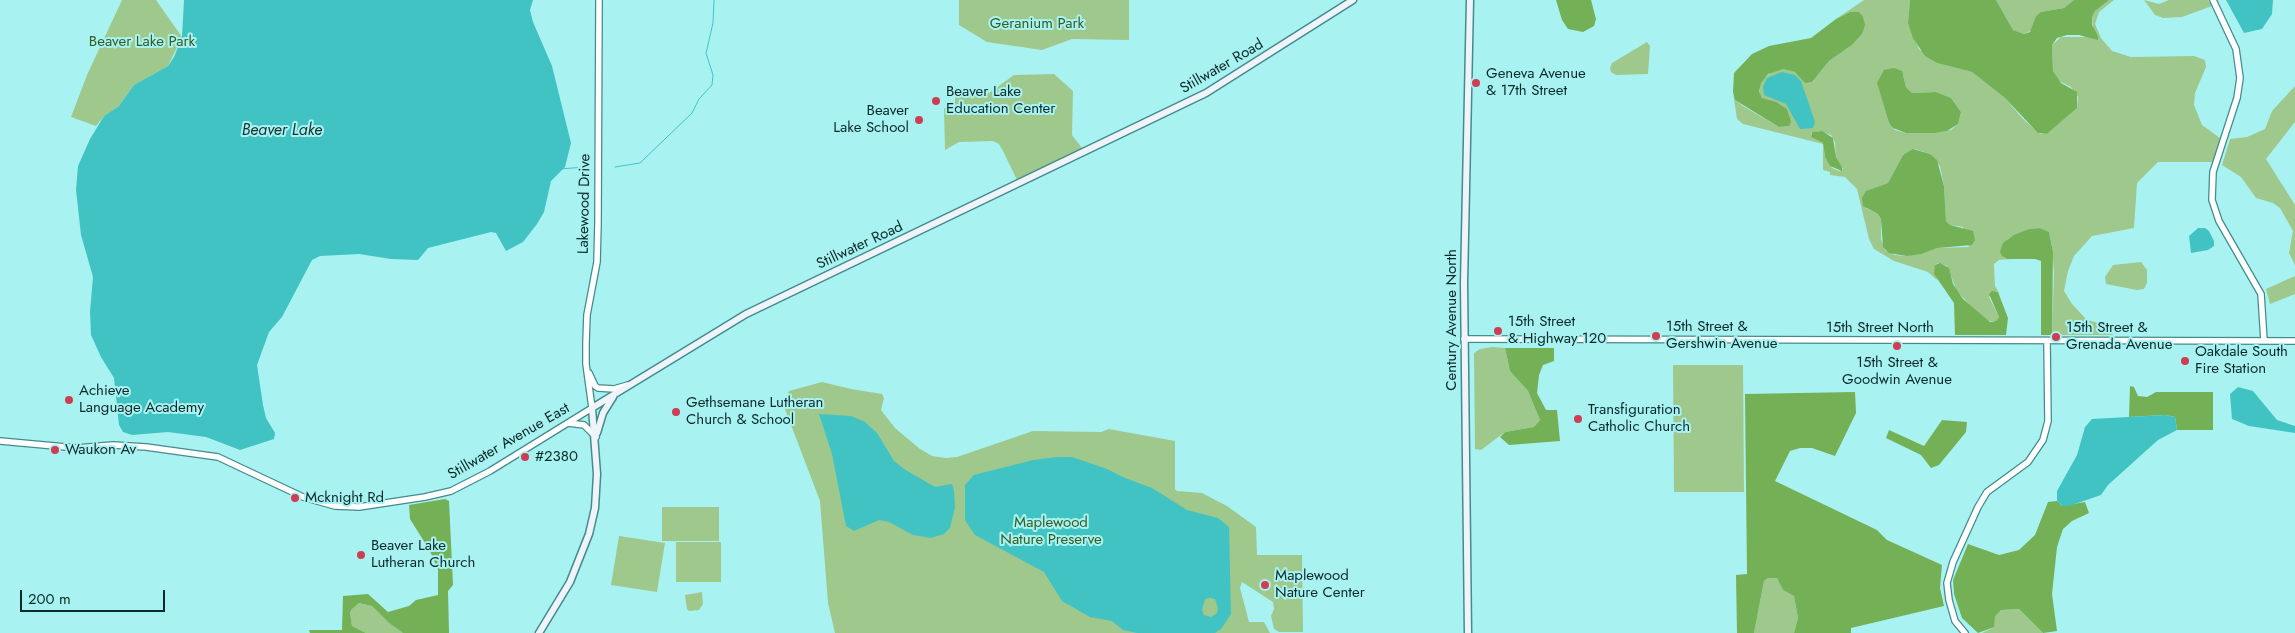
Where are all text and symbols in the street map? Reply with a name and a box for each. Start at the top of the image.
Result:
park label: Geranium Park [990,15,1084,33]
park label: Beaver Lake Park [89,33,195,51]
street label: Stillwater Road [1177,36,1267,98]
place label: Geneva Avenue & 17th Street [1486,65,1586,100]
marker: Geneva Avenue & 17th Street [1470,77,1482,89]
place label: Beaver Lake Education Center [946,83,1055,118]
marker: Beaver Lake Education Center [930,95,942,107]
place label: Beaver Lake School [833,102,909,137]
marker: Beaver Lake School [913,114,925,126]
water label: Beaver Lake [242,121,322,141]
street label: Lakewood Drive [575,154,595,254]
street label: Stillwater Road [814,218,906,274]
street label: Century Avenue North [1443,249,1461,391]
place label: 15th Street & Highway 120 [1508,313,1606,348]
place label: 15th Street & Gershwin Avenue [1666,318,1778,353]
street label: 15th Street North [1826,319,1934,337]
place label: 15th Street & Grenada Avenue [2066,319,2172,354]
marker: 15th Street & Highway 120 [1492,325,1504,337]
marker: 15th Street & Gershwin Avenue [1650,330,1662,342]
marker: 15th Street & Grenada Avenue [2050,331,2062,343]
marker: 15th Street & Goodwin Avenue [1891,340,1903,352]
place label: Oakdale South Fire Station [2195,343,2288,378]
place label: 15th Street & Goodwin Avenue [1842,354,1952,389]
marker: Oakdale South Fire Station [2179,355,2191,367]
place label: Achieve Language Academy [79,382,204,417]
marker: Achieve Language Academy [63,394,75,406]
place label: Gethsemane Lutheran Church & School [686,394,823,429]
street label: Stillwater Avenue East [445,400,573,484]
place label: Transfiguration Catholic Church [1588,401,1690,436]
marker: Gethsemane Lutheran Church & School [670,406,682,418]
marker: Transfiguration Catholic Church [1572,413,1584,425]
place label: Waukon Av [65,441,136,459]
marker: Waukon Av [49,444,61,456]
place label: #2380 [535,448,578,466]
marker: #2380 [519,451,531,463]
place label: Mcknight Rd [305,489,384,507]
marker: Mcknight Rd [289,492,301,504]
park label: Maplewood Nature Preserve [1000,514,1102,549]
place label: Beaver Lake Lutheran Church [371,537,475,572]
marker: Beaver Lake Lutheran Church [355,549,367,561]
place label: Maplewood Nature Center [1275,567,1365,602]
marker: Maplewood Nature Center [1259,579,1271,591]
scale bar [22,580,168,612]
text: 200 m [28,588,71,610]

